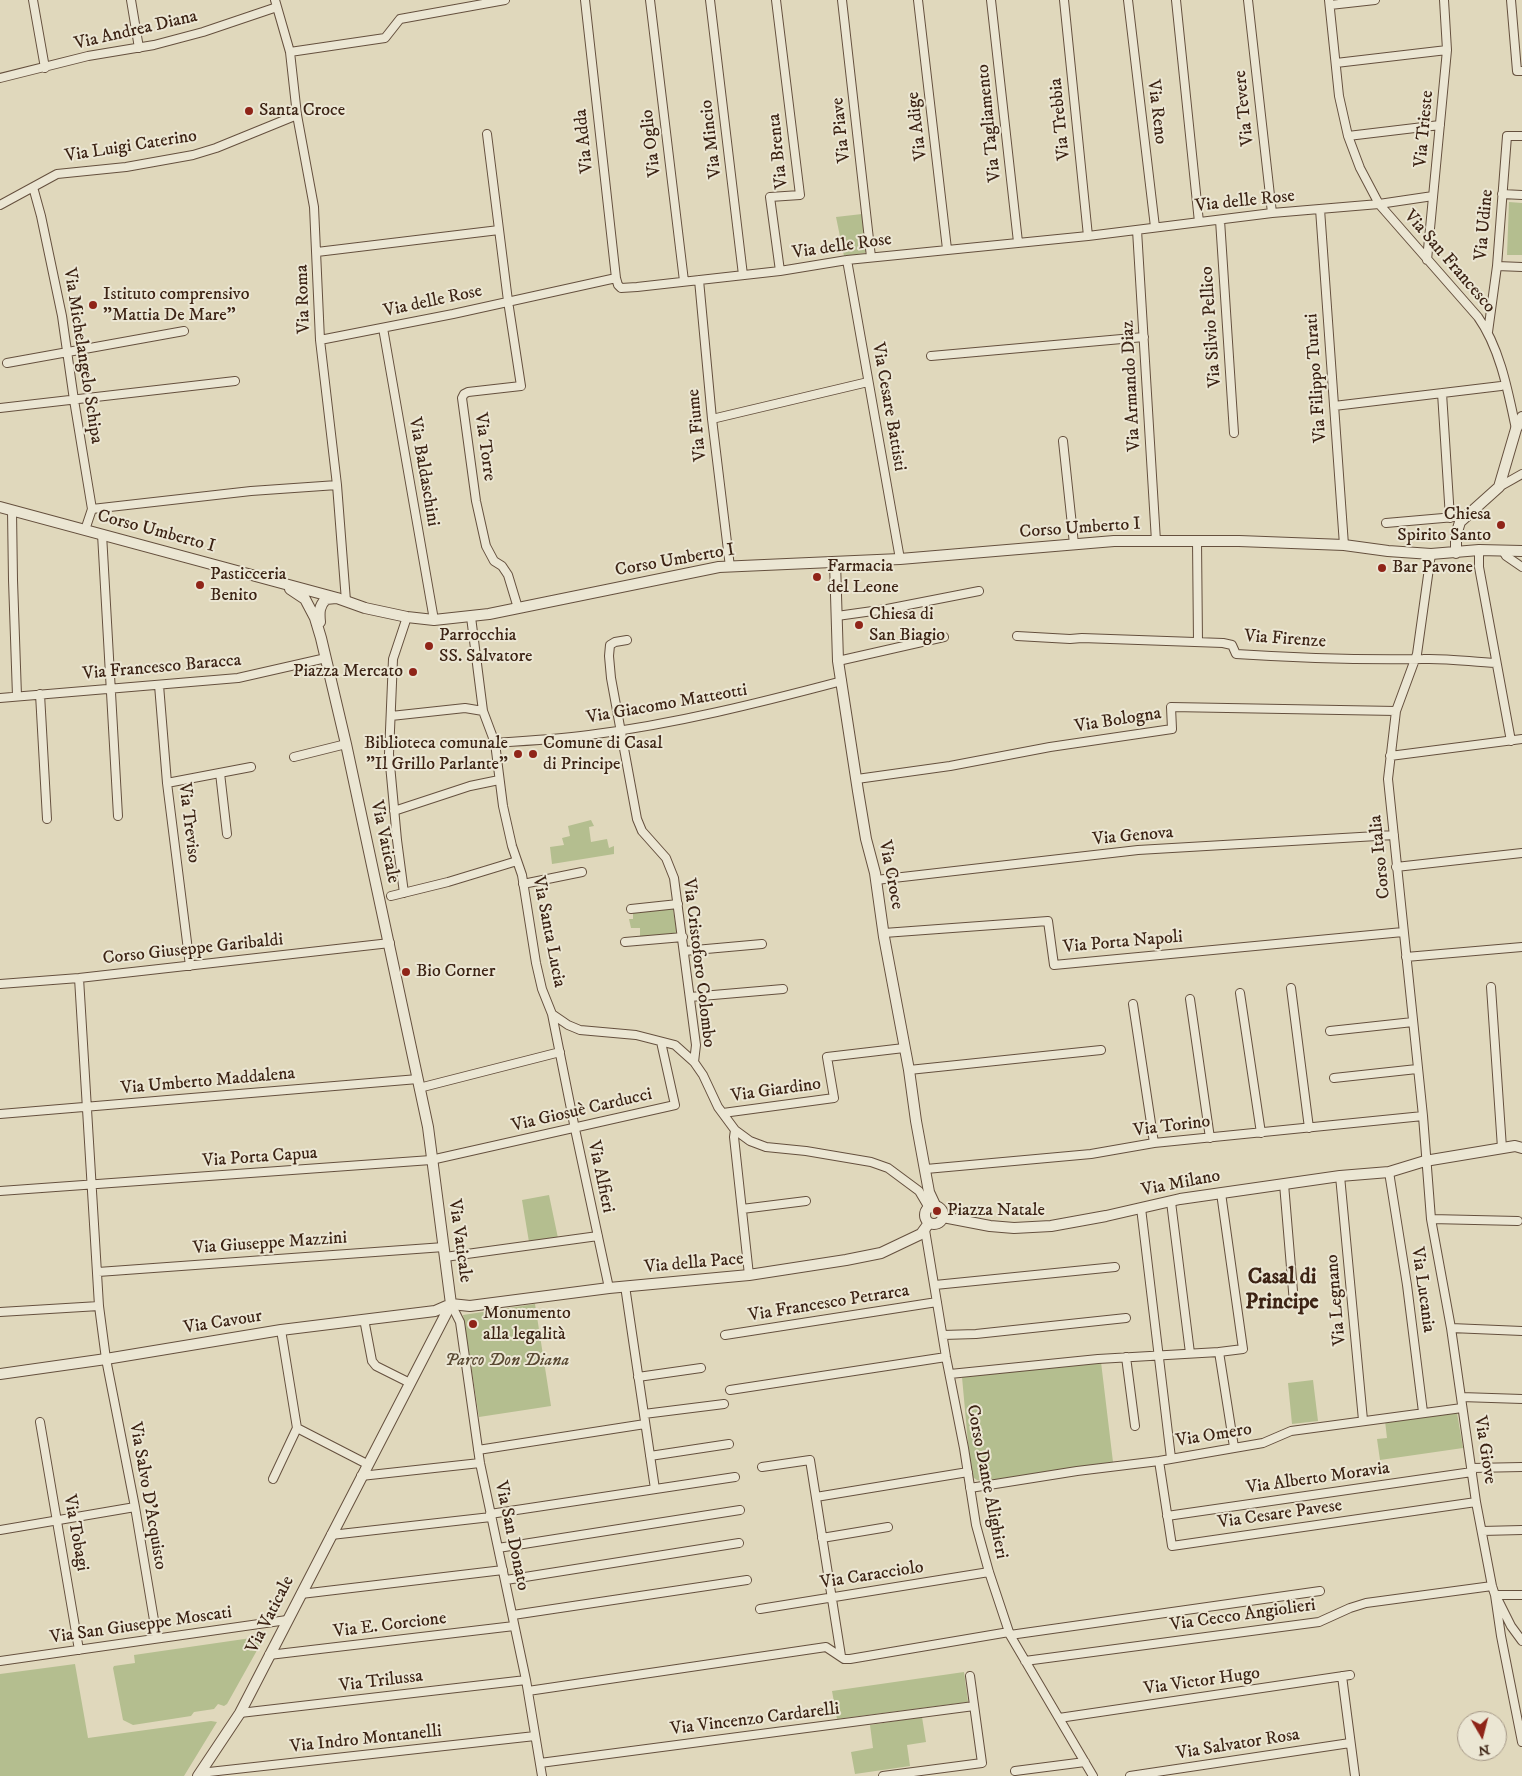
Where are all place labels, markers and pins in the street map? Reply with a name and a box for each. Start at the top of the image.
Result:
place label: Santa Croce [259,100,345,122]
marker: Santa Croce [243,105,255,117]
place label: Istituto comprensivo "Mattia De Mare" [103,284,249,326]
marker: Istituto comprensivo "Mattia De Mare" [87,299,99,311]
place label: Chiesa Spirito Santo [1397,504,1491,546]
marker: Chiesa Spirito Santo [1495,519,1507,531]
place label: Farmacia del Leone [827,556,899,598]
place label: Bar Pavone [1392,557,1473,579]
marker: Bar Pavone [1376,562,1388,574]
place label: Pasticceria Benito [210,564,286,606]
marker: Farmacia del Leone [811,571,823,583]
marker: Pasticceria Benito [194,579,206,591]
place label: Chiesa di San Biagio [869,604,945,646]
marker: Chiesa di San Biagio [853,619,865,631]
place label: Parrocchia SS. Salvatore [439,625,533,668]
marker: Parrocchia SS. Salvatore [423,640,435,652]
place label: Piazza Mercato [293,661,403,683]
marker: Piazza Mercato [407,666,419,678]
place label: Biblioteca comunale "Il Grillo Parlante" [364,733,508,776]
place label: Comune di Casal di Principe [543,733,663,776]
marker: Biblioteca comunale "Il Grillo Parlante" [512,748,524,760]
marker: Comune di Casal di Principe [527,748,539,760]
place label: Bio Corner [416,961,495,983]
marker: Bio Corner [400,966,412,978]
place label: Piazza Natale [947,1200,1045,1222]
marker: Piazza Natale [931,1205,943,1217]
place label: Monumento alla legalità [483,1303,571,1346]
marker: Monumento alla legalità [467,1318,479,1330]

